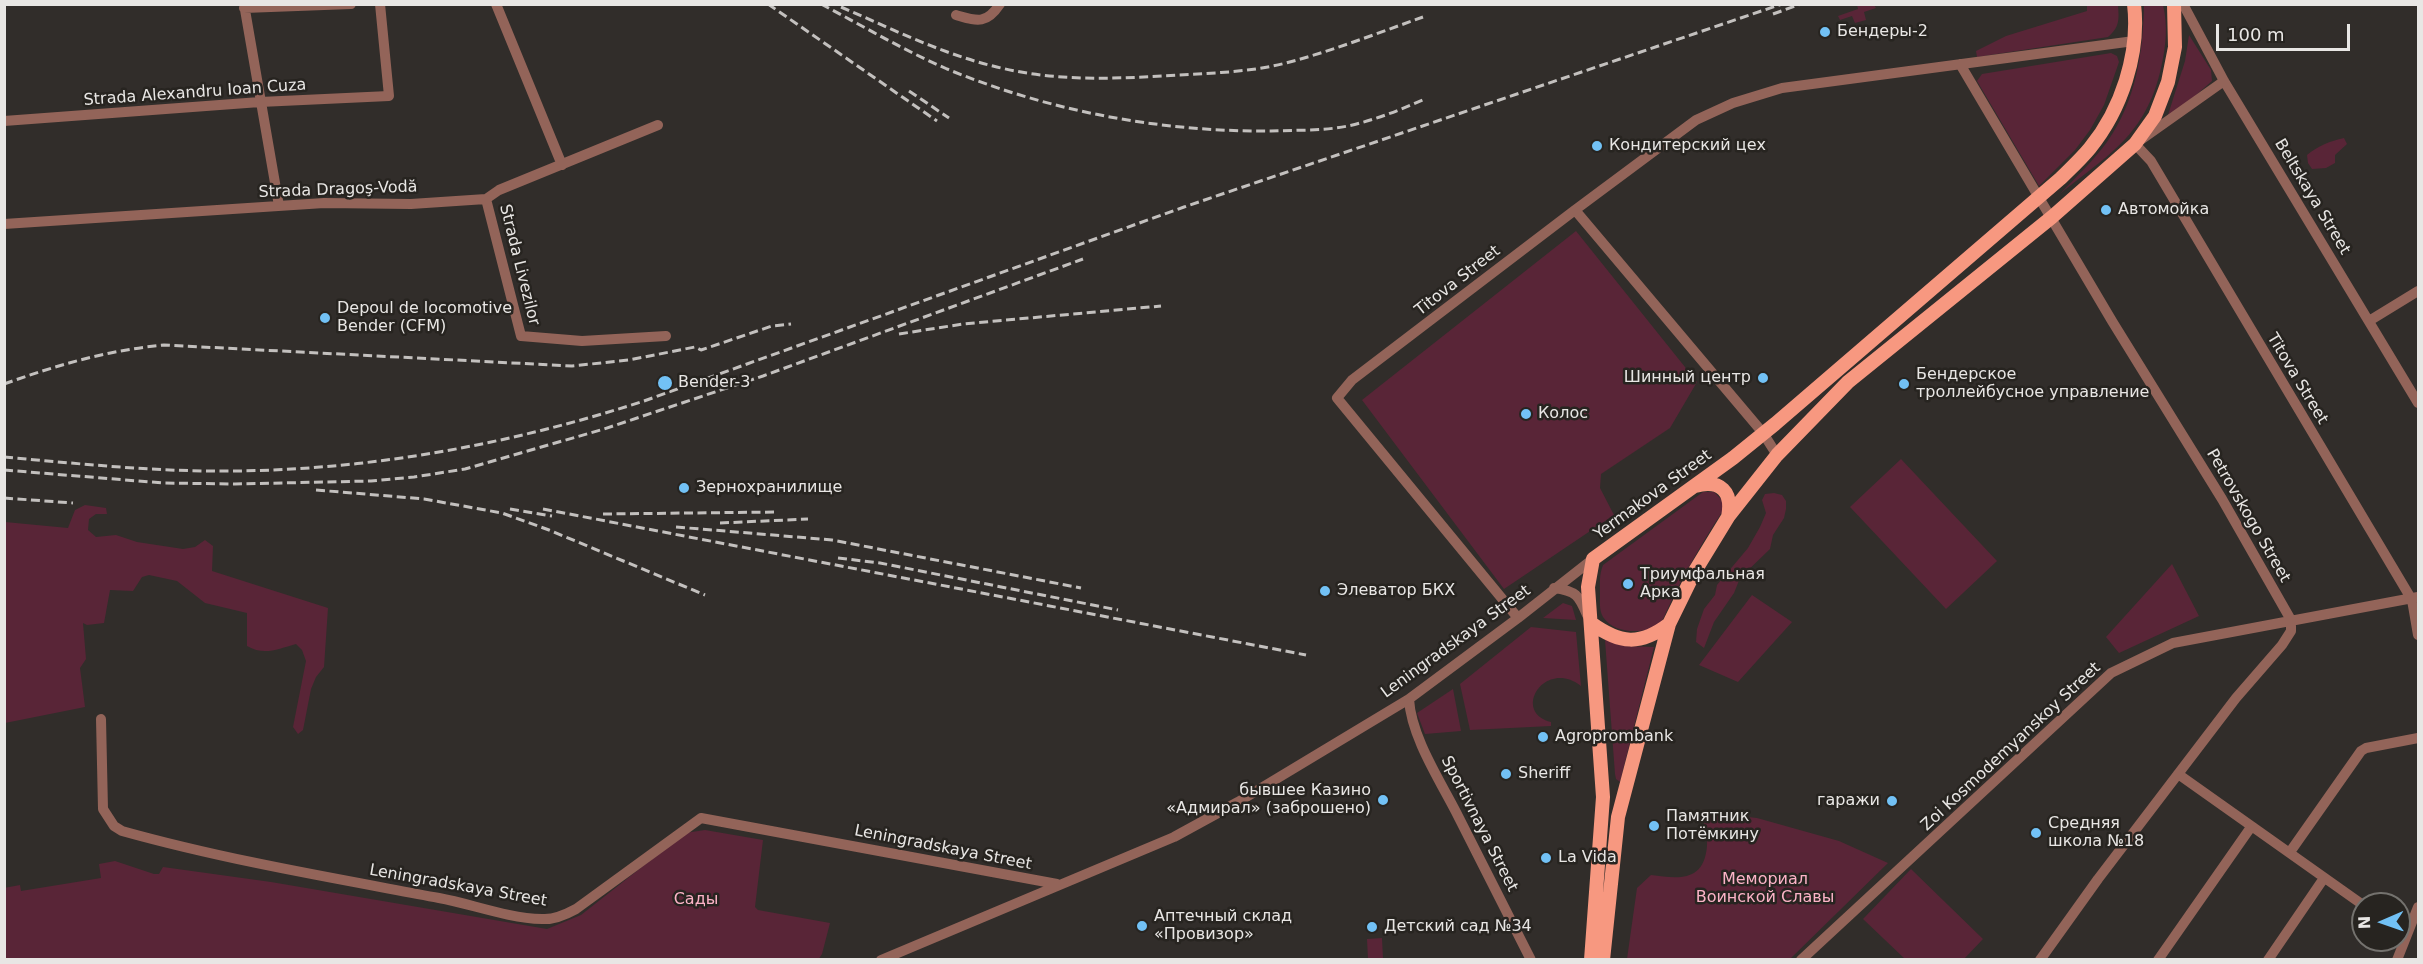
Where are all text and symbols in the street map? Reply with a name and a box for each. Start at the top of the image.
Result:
scale bar [2219,12,2352,50]
place label: Бендеры-2 [1837,22,1928,42]
text: 100 m [2227,24,2285,45]
marker: Бендеры-2 [1818,25,1832,39]
street label: Strada Alexandru Ioan Cuza [83,76,307,110]
place label: Кондитерский цех [1609,136,1766,156]
street label: Beltskaya Street [2270,136,2354,258]
marker: Кондитерский цех [1590,139,1604,153]
street label: Strada Dragoş-Vodă [258,178,418,202]
place label: Автомойка [2118,200,2209,220]
street label: Strada Livezilor [495,202,543,328]
marker: Автомойка [2099,203,2113,217]
street label: Titova Street [1412,242,1504,320]
place label: Depoul de locomotive Bender (CFM) [337,299,512,337]
marker: Depoul de locomotive Bender (CFM) [318,311,332,325]
street label: Titova Street [2262,330,2332,428]
place label: Бендерское троллейбусное управление [1916,365,2149,403]
place label: Шинный центр [1624,368,1751,388]
marker: Шинный центр [1756,371,1770,385]
place label: Bender-3 [678,373,750,393]
marker: Bender-3 [656,374,674,392]
marker: Бендерское троллейбусное управление [1897,377,1911,391]
place label: Колос [1538,404,1588,424]
marker: Колос [1519,407,1533,421]
street label: Yermakova Street [1590,446,1716,544]
street label: Petrovskogo Street [2202,446,2294,586]
place label: Зернохранилище [696,478,842,498]
marker: Зернохранилище [677,481,691,495]
place label: Триумфальная Арка [1640,565,1765,603]
marker: Триумфальная Арка [1621,577,1635,591]
place label: Элеватор БКХ [1337,581,1455,601]
street label: Leningradskaya Street [1378,581,1534,703]
marker: Элеватор БКХ [1318,584,1332,598]
street label: Zoi Kosmodemyanskoy Street [1917,659,2105,835]
place label: Agroprombank [1555,727,1673,747]
marker: Agroprombank [1536,730,1550,744]
street label: Sportivnaya Street [1436,753,1522,895]
place label: Sheriff [1518,764,1570,784]
marker: Sheriff [1499,767,1513,781]
place label: бывшее Казино «Адмирал» (заброшено) [1166,781,1371,819]
place label: гаражи [1817,791,1880,811]
marker: бывшее Казино «Адмирал» (заброшено) [1376,793,1390,807]
marker: гаражи [1885,794,1899,808]
place label: Памятник Потёмкину [1666,807,1759,845]
place label: Средняя школа №18 [2048,814,2144,852]
marker: Памятник Потёмкину [1647,819,1661,833]
street label: Leningradskaya Street [853,821,1033,875]
marker: Средняя школа №18 [2029,826,2043,840]
place label: La Vida [1558,848,1617,868]
marker: La Vida [1539,851,1553,865]
street label: Leningradskaya Street [368,861,548,911]
park label: Мемориал Воинской Славы [1696,870,1834,908]
park label: Сады [674,890,718,910]
north arrow [2351,892,2411,952]
place label: Аптечный склад «Провизор» [1154,907,1292,945]
text: N [2355,916,2374,930]
place label: Детский сад №34 [1384,917,1532,937]
marker: Аптечный склад «Провизор» [1135,919,1149,933]
marker: Детский сад №34 [1365,920,1379,934]

